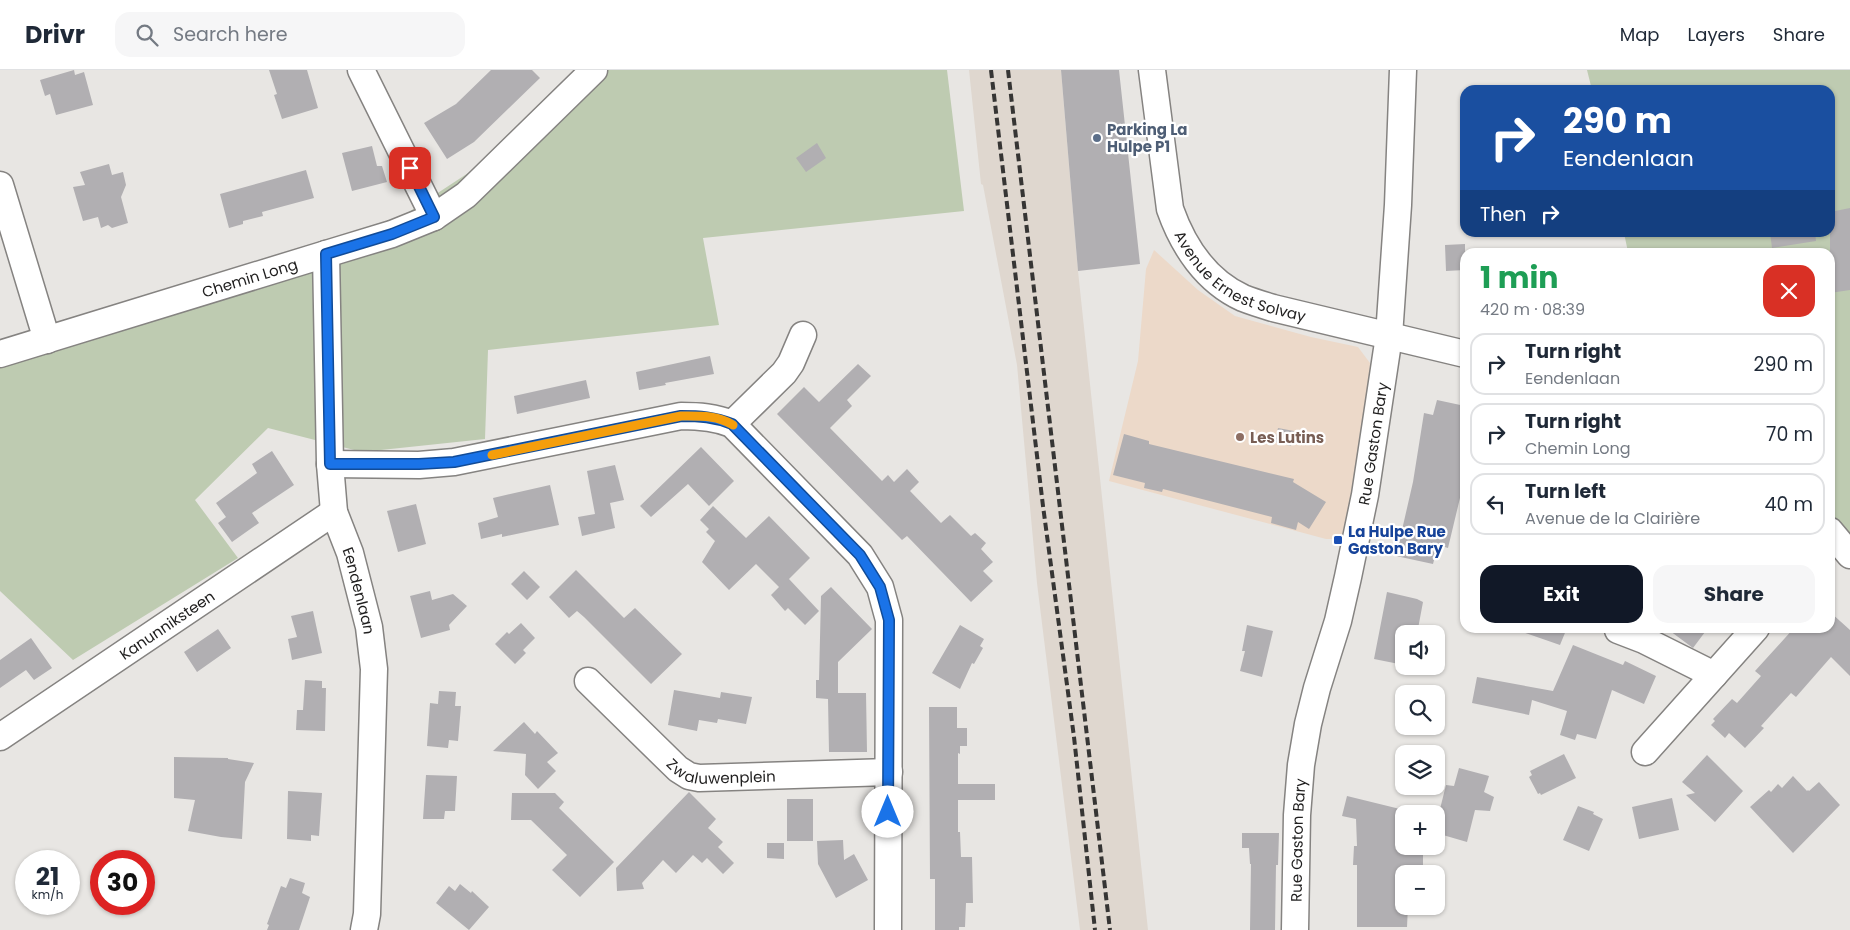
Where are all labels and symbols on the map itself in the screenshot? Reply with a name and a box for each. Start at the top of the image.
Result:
place label: Parking La Hulpe P1 [1107,119,1187,157]
marker: Parking La Hulpe P1 [1091,132,1103,144]
pin [389,147,431,189]
street label: Avenue Ernest Solvay [1170,227,1309,326]
street label: Chemin Long [199,253,300,302]
street label: Rue Gaston Bary [1353,380,1392,507]
place label: Les Lutins [1250,427,1324,448]
marker: Les Lutins [1234,431,1246,443]
place label: La Hulpe Rue Gaston Bary [1348,521,1446,559]
marker: La Hulpe Rue Gaston Bary [1332,534,1344,546]
street label: Eendenlaan [338,544,380,635]
street label: Kanunniksteen [115,585,218,664]
street label: Zwaluwenplein [662,753,776,789]
street label: Rue Gaston Bary [1285,777,1310,902]
position arrow [861,785,913,837]
speed limit sign: 30 [90,850,155,915]

